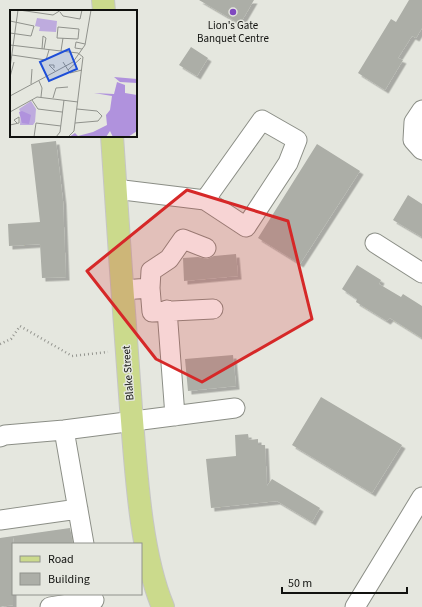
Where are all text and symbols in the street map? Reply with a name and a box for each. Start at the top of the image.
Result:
marker: Lion's Gate Banquet Centre [228,7,238,17]
inset map [10,10,137,137]
place label: Lion's Gate Banquet Centre [197,18,270,46]
street label: Blake Street [119,345,137,401]
legend [12,543,142,595]
text: Road [48,551,74,568]
scale bar [282,569,407,595]
text: Building [48,571,90,588]
text: 50 m [288,575,312,592]

